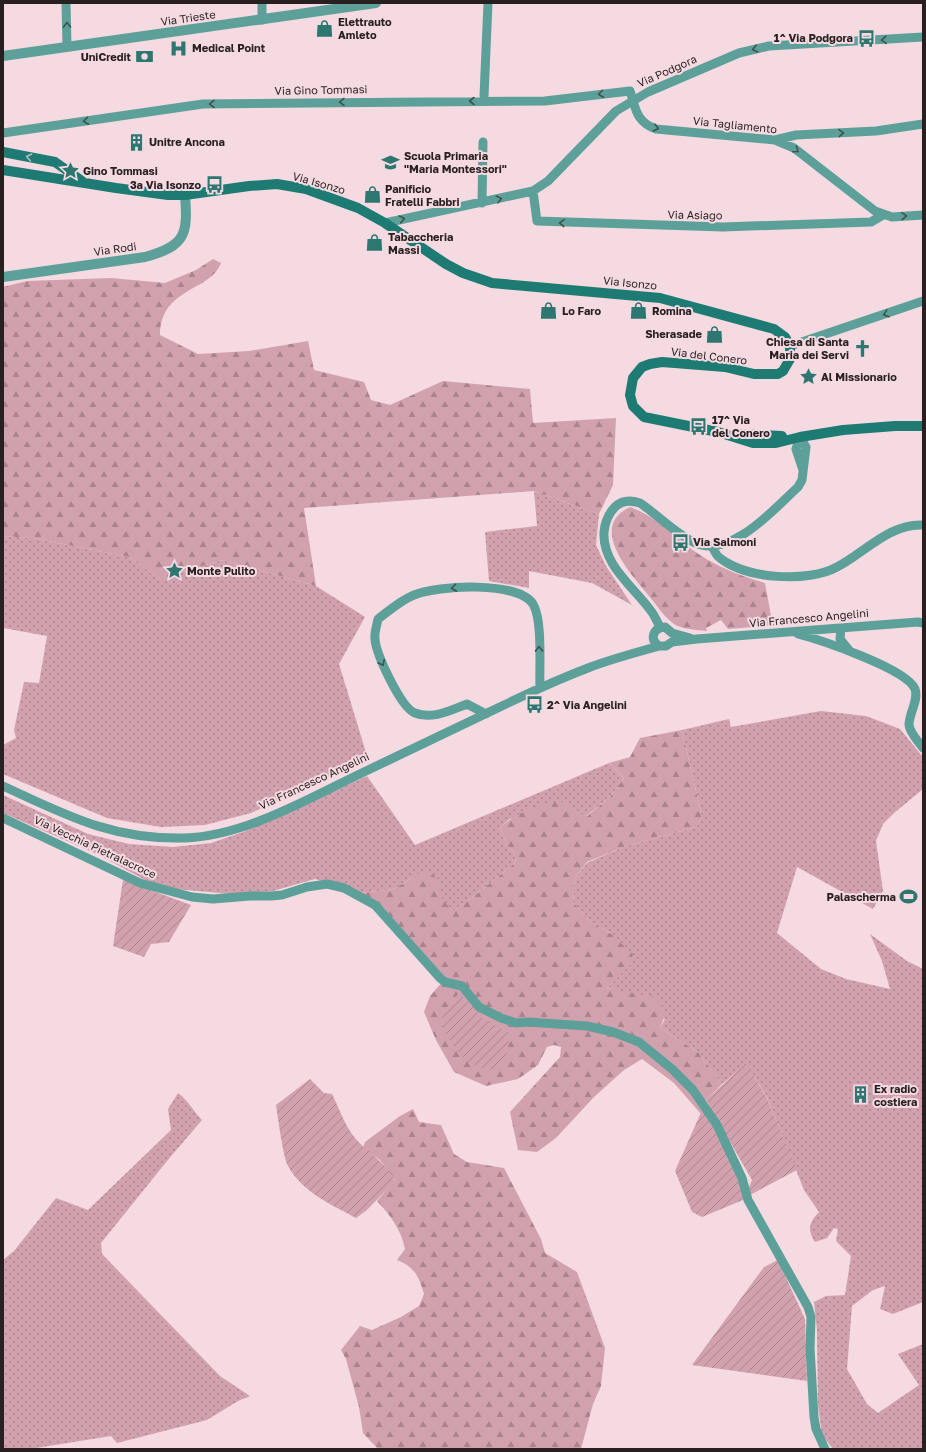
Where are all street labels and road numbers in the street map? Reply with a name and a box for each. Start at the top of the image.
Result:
street label: Via Trieste [160,7,216,28]
street label: Via Podgora [635,52,698,89]
street label: Via Gino Tommasi [274,82,368,97]
street label: Via Tagliamento [692,114,778,135]
street label: Via Isonzo [291,169,347,196]
street label: Via Asiago [667,208,723,221]
street label: Via Rodi [93,239,137,258]
street label: Via Isonzo [602,273,658,292]
street label: Via del Conero [670,344,748,367]
street label: Via Francesco Angelini [749,606,869,629]
street label: Via Francesco Angelini [257,749,371,812]
street label: Via Vecchia Pietralacroce [32,812,158,881]

